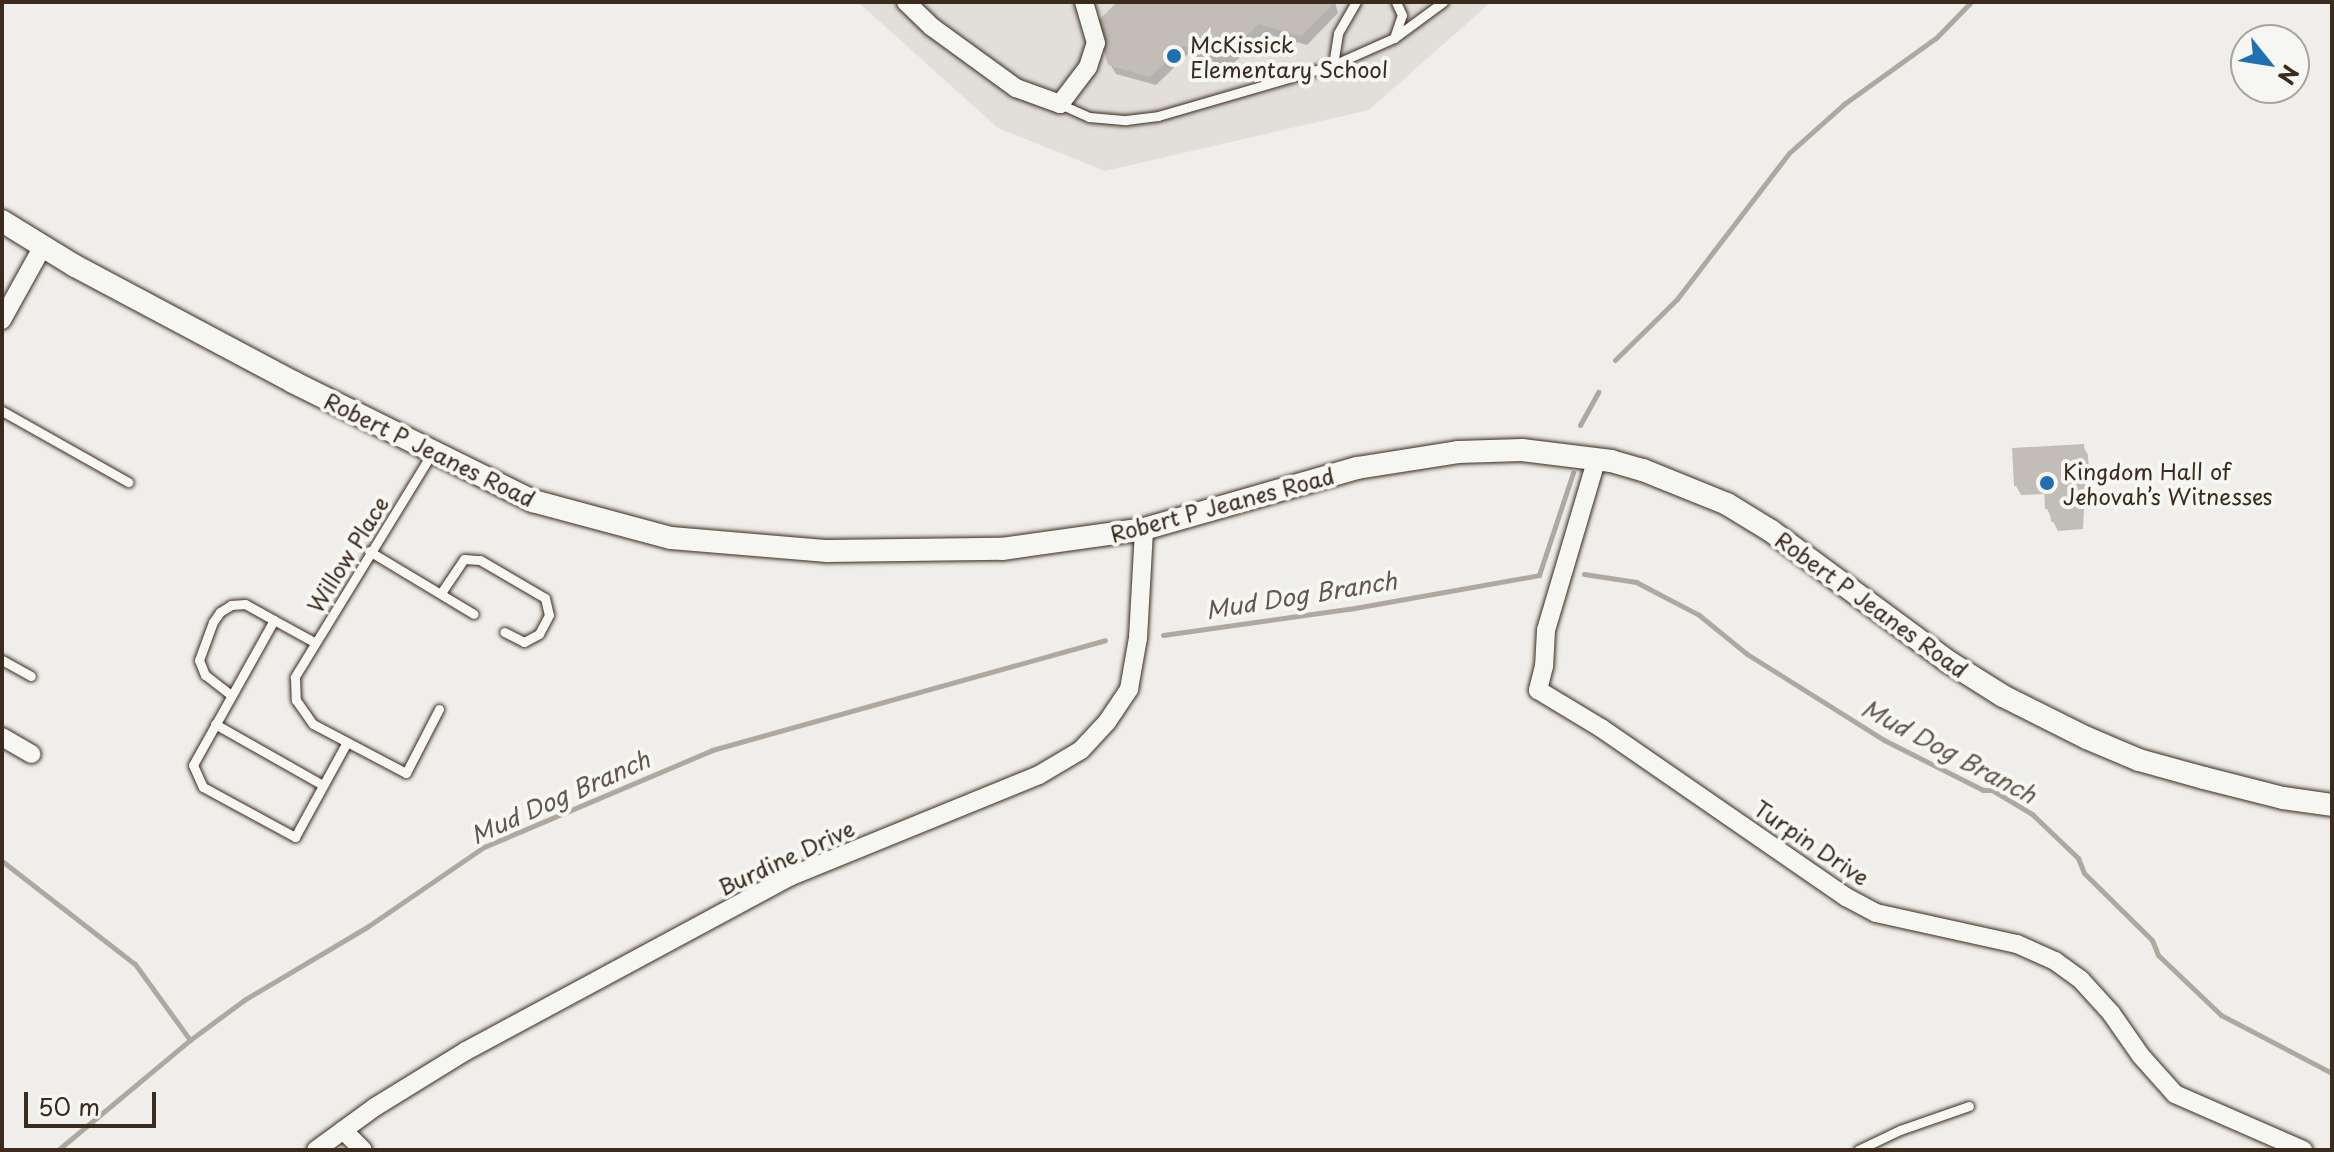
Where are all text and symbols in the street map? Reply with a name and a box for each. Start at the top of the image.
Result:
north arrow [2230,24,2310,104]
place label: McKissick Elementary School [1190,30,1388,82]
marker: McKissick Elementary School [1165,47,1183,65]
text: N [2271,59,2308,91]
street label: Robert P Jeanes Road [320,386,540,512]
place label: Kingdom Hall of Jehovah’s Witnesses [2063,457,2272,508]
street label: Robert P Jeanes Road [1107,461,1337,547]
marker: Kingdom Hall of Jehovah’s Witnesses [2038,474,2056,492]
street label: Willow Place [301,491,393,617]
street label: Robert P Jeanes Road [1770,525,1974,683]
water label: Mud Dog Branch [1203,566,1399,624]
water label: Mud Dog Branch [1856,693,2042,809]
water label: Mud Dog Branch [465,744,655,850]
street label: Turpin Drive [1749,794,1875,890]
street label: Burdine Drive [714,814,858,900]
scale bar [28,1076,160,1126]
text: 50 m [38,1088,100,1124]

